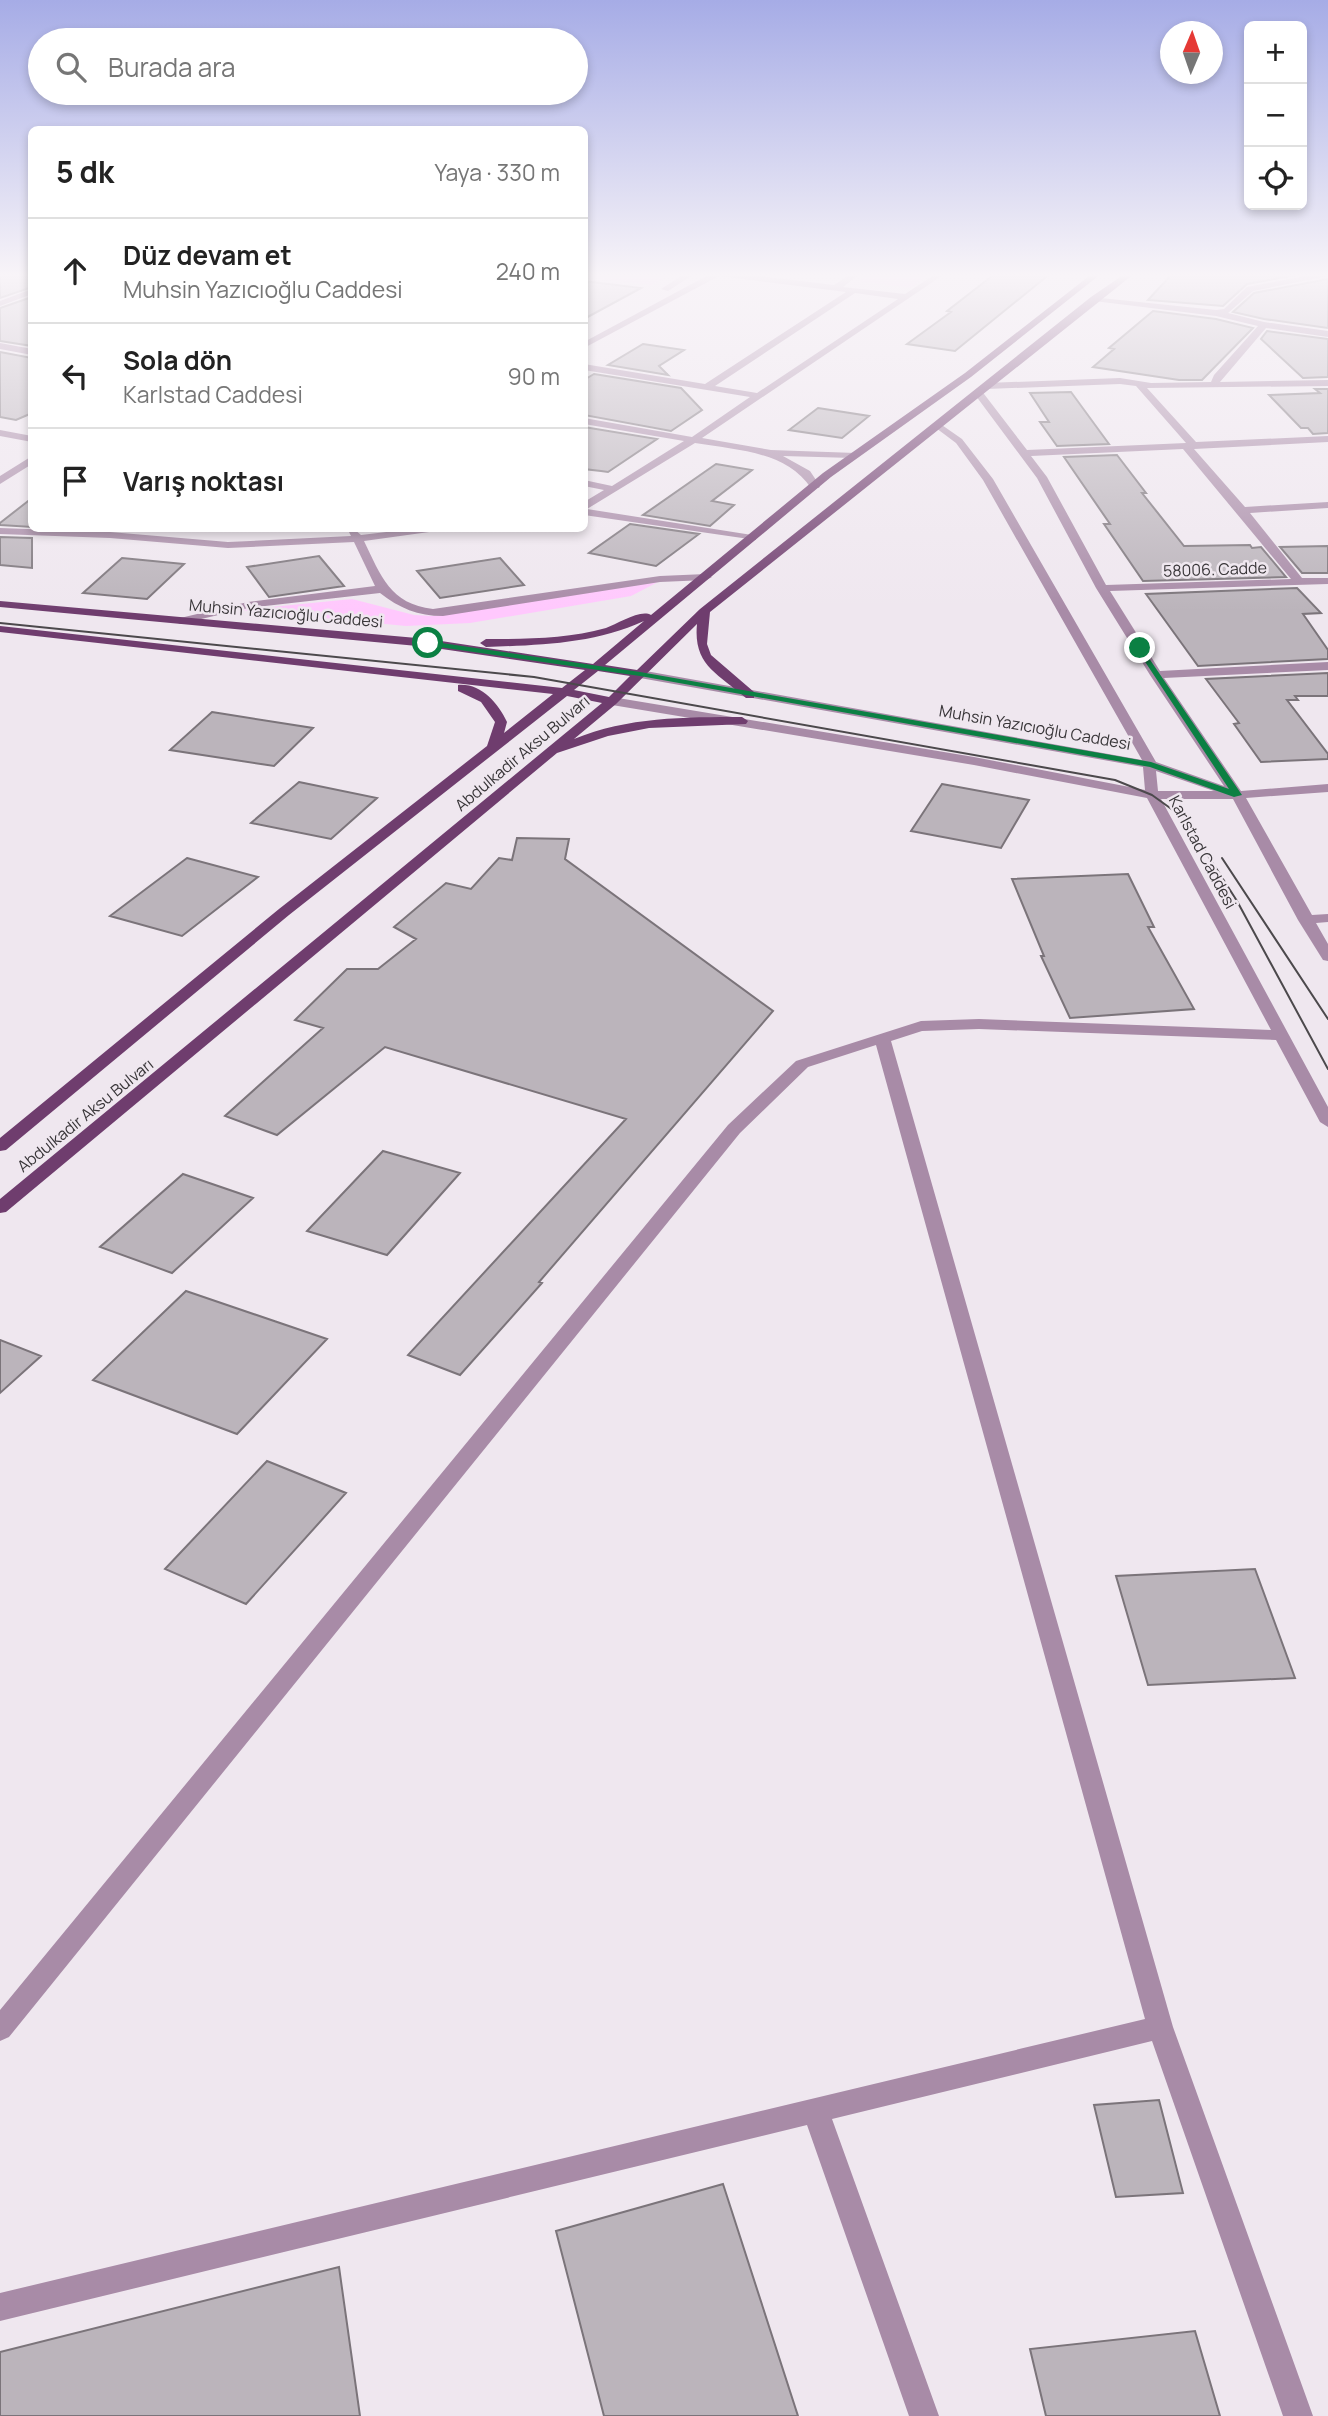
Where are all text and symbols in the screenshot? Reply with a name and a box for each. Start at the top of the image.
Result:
north arrow [1160,21,1223,84]
map controls [1244,21,1307,210]
button: + [1244,21,1307,84]
search box [28,28,588,105]
icon: search [52,48,90,86]
text: Burada ara [108,49,235,85]
button: − [1244,84,1307,147]
button: locate [1244,147,1307,210]
text: 5 dk [56,151,114,192]
text: Yaya · 330 m [435,156,560,188]
text: Düz devam et [123,237,292,273]
icon: ahead [56,252,94,290]
text: 240 m [496,255,560,287]
text: Muhsin Yazıcıoğlu Caddesi [123,273,403,305]
text: Sola dön [123,342,232,378]
icon: left [56,357,94,395]
text: 90 m [508,360,560,392]
text: Karlstad Caddesi [123,378,303,410]
icon: arrive [56,462,94,500]
text: Varış noktası [123,463,284,499]
street label: 58006. Cadde [1163,556,1267,582]
street label: Muhsin Yazıcıoğlu Caddesi [188,594,384,632]
route start [412,627,443,658]
route end [1124,632,1155,663]
street label: Abdulkadir Aksu Bulvarı [450,690,594,816]
street label: Muhsin Yazıcıoğlu Caddesi [937,699,1133,755]
street label: Karlstad Caddesi [1164,792,1242,912]
street label: Abdulkadir Aksu Bulvarı [12,1053,158,1177]

